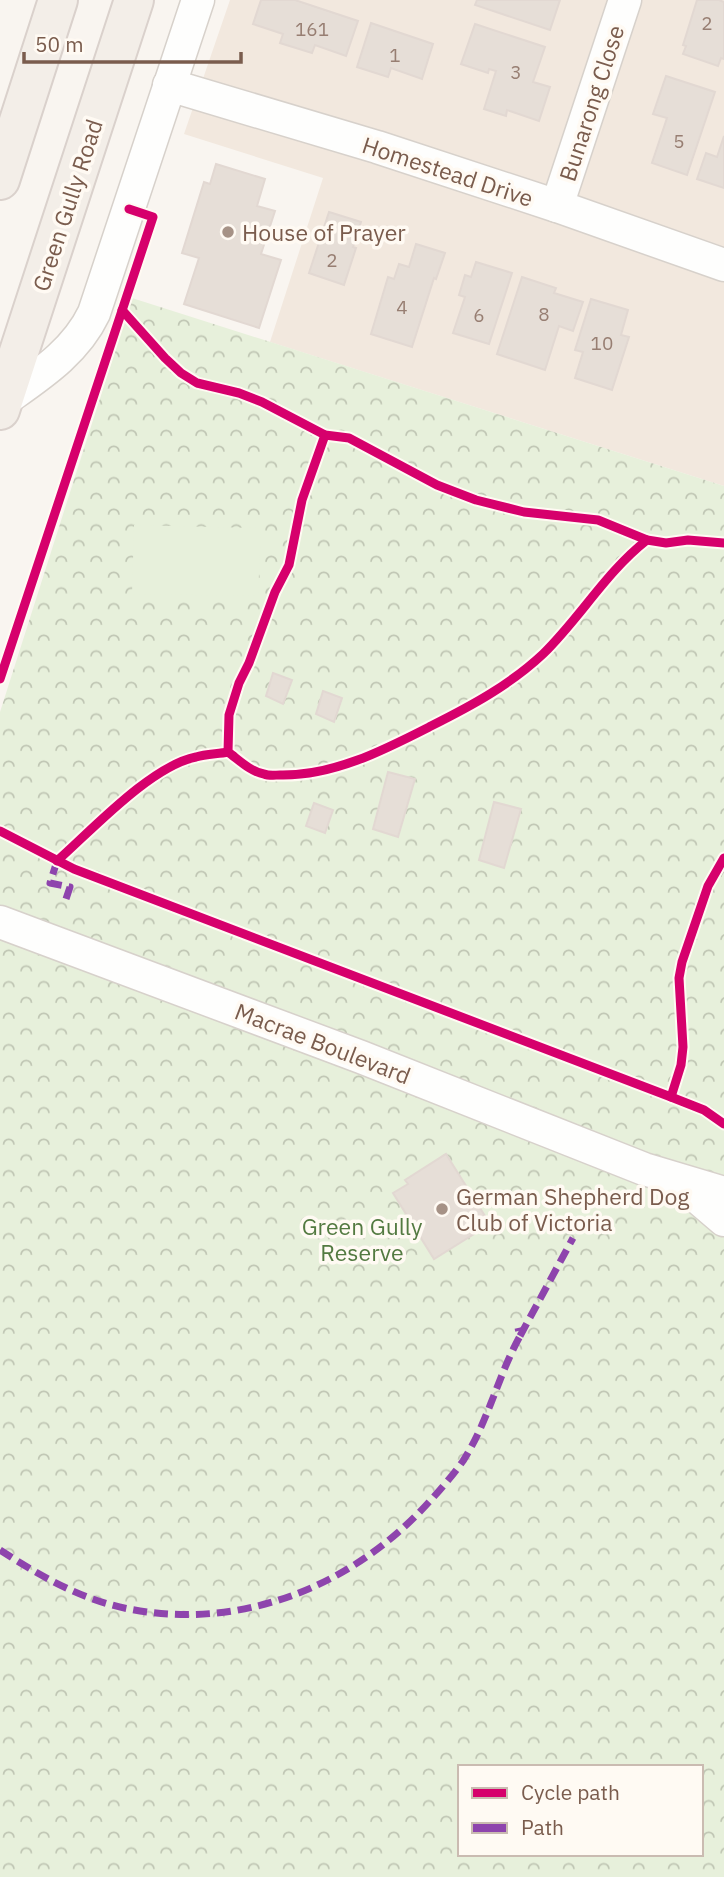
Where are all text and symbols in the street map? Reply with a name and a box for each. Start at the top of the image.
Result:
house number: 2 [701,11,713,35]
house number: 161 [295,17,329,41]
scale bar [24,21,242,65]
street label: Bunarong Close [552,21,630,185]
text: 50 m [35,30,84,58]
house number: 1 [389,43,401,67]
house number: 3 [510,60,522,84]
street label: Green Gully Road [25,115,109,295]
street label: Homestead Drive [359,129,537,213]
house number: 5 [673,129,685,153]
place label: House of Prayer [242,217,406,247]
marker: House of Prayer [220,224,236,240]
house number: 2 [326,248,338,272]
house number: 4 [396,295,408,319]
house number: 8 [538,302,550,326]
house number: 6 [473,303,485,327]
house number: 10 [591,331,613,355]
street label: Macrae Boulevard [231,996,415,1090]
place label: German Shepherd Dog Club of Victoria [456,1181,690,1237]
marker: German Shepherd Dog Club of Victoria [434,1201,450,1217]
park label: Green Gully Reserve [302,1211,423,1267]
legend [458,1765,703,1856]
text: Cycle path [521,1778,620,1806]
text: Path [521,1813,564,1841]

